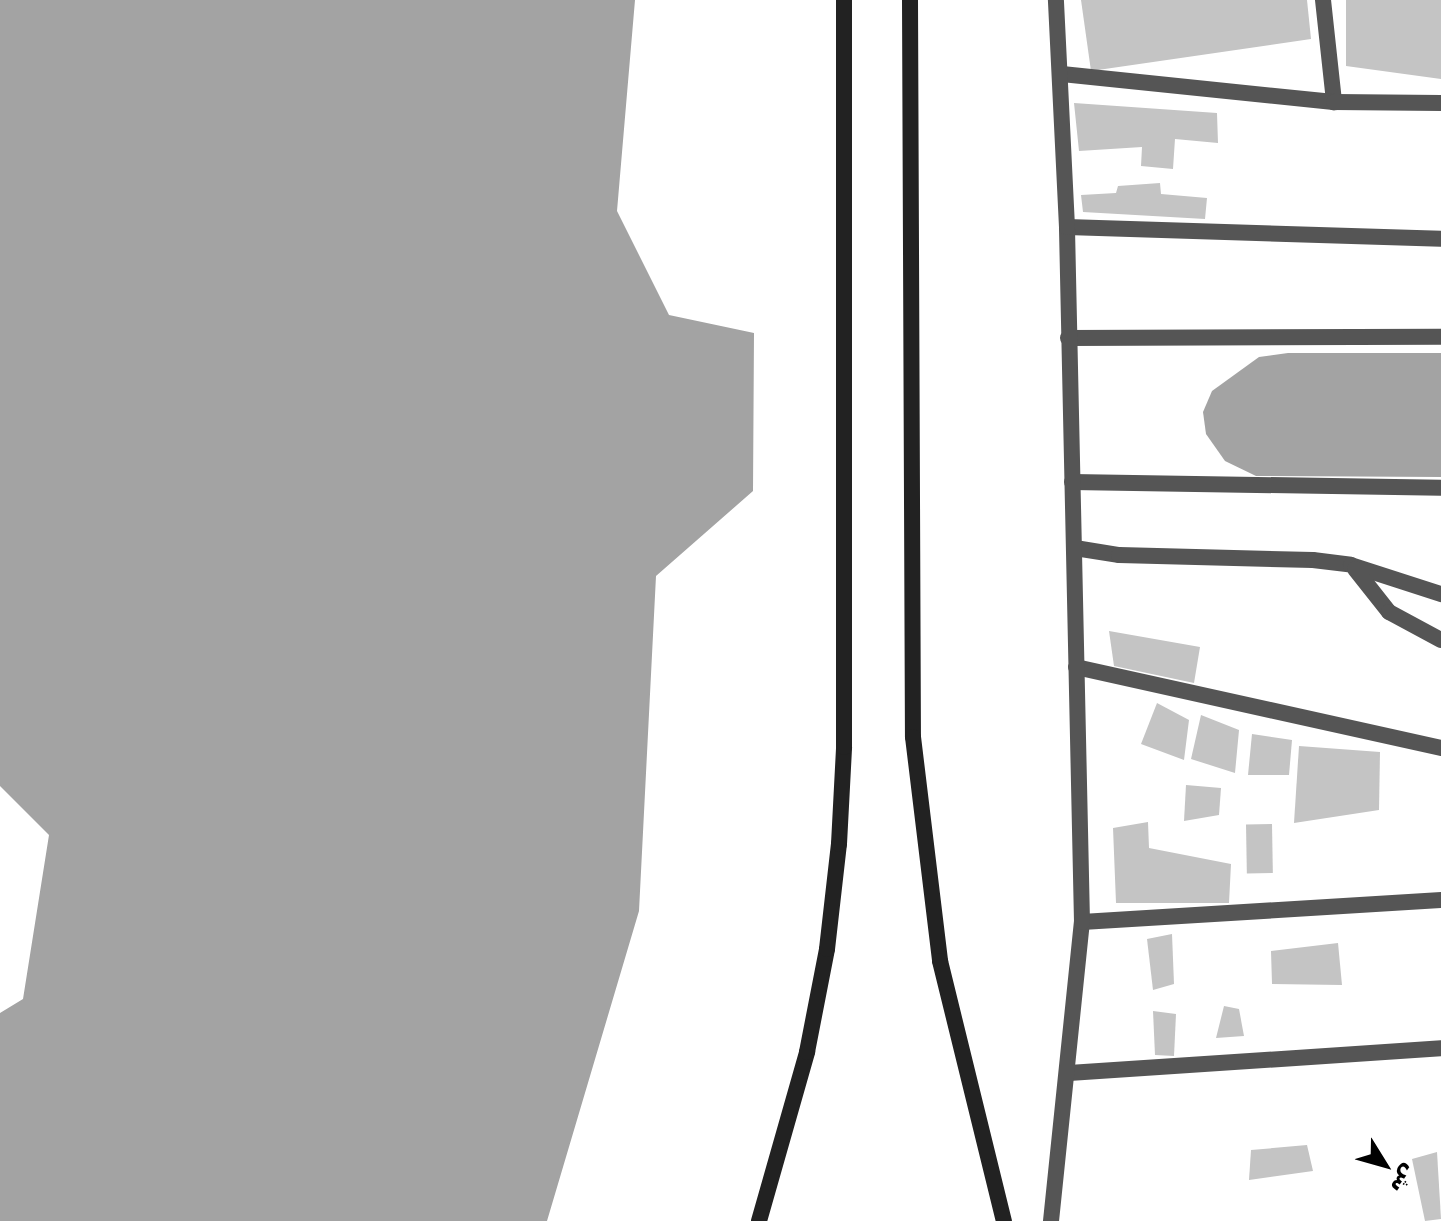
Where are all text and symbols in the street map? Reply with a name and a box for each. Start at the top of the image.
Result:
north arrow [1345,1125,1425,1205]
text: ش [1385,1160,1424,1199]

